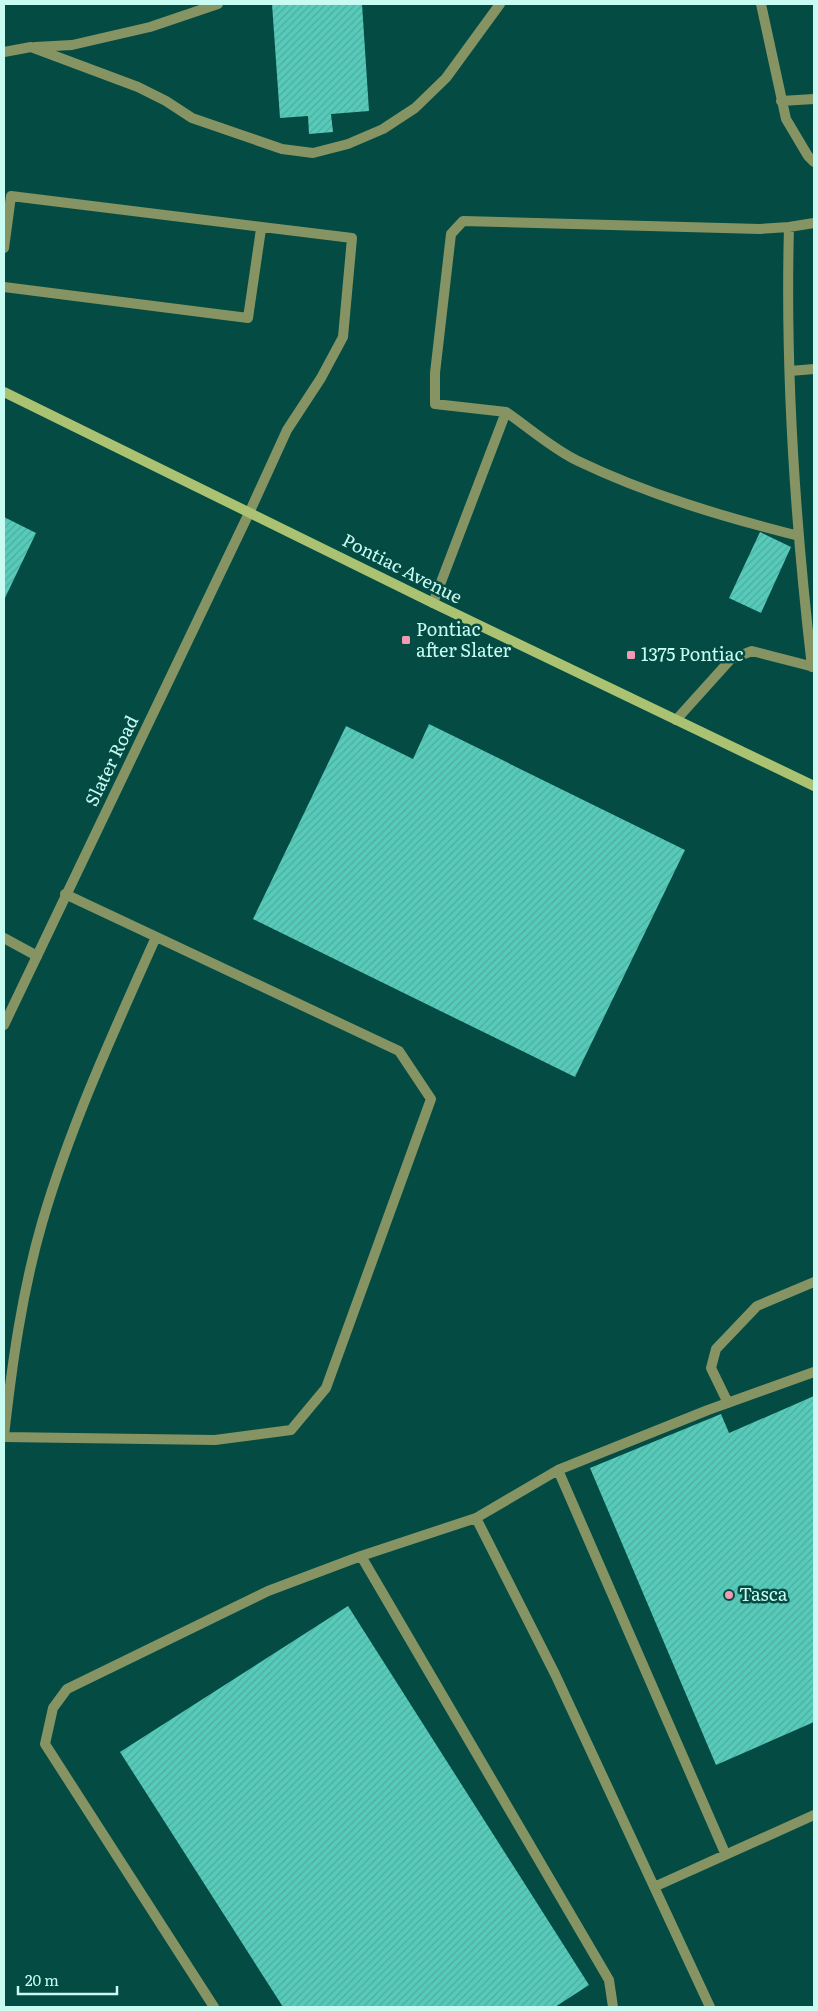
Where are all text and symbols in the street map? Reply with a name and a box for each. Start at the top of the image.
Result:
street label: Pontiac Avenue [338,526,467,609]
place label: Pontiac after Slater [416,615,512,663]
marker: Pontiac after Slater [400,634,412,646]
place label: 1375 Pontiac [641,640,743,667]
marker: 1375 Pontiac [625,649,637,661]
street label: Slater Road [77,710,144,810]
place label: Tasca [739,1580,788,1607]
marker: Tasca [723,1589,735,1601]
scale bar [18,1964,116,1996]
text: 20 m [25,1968,59,1991]

